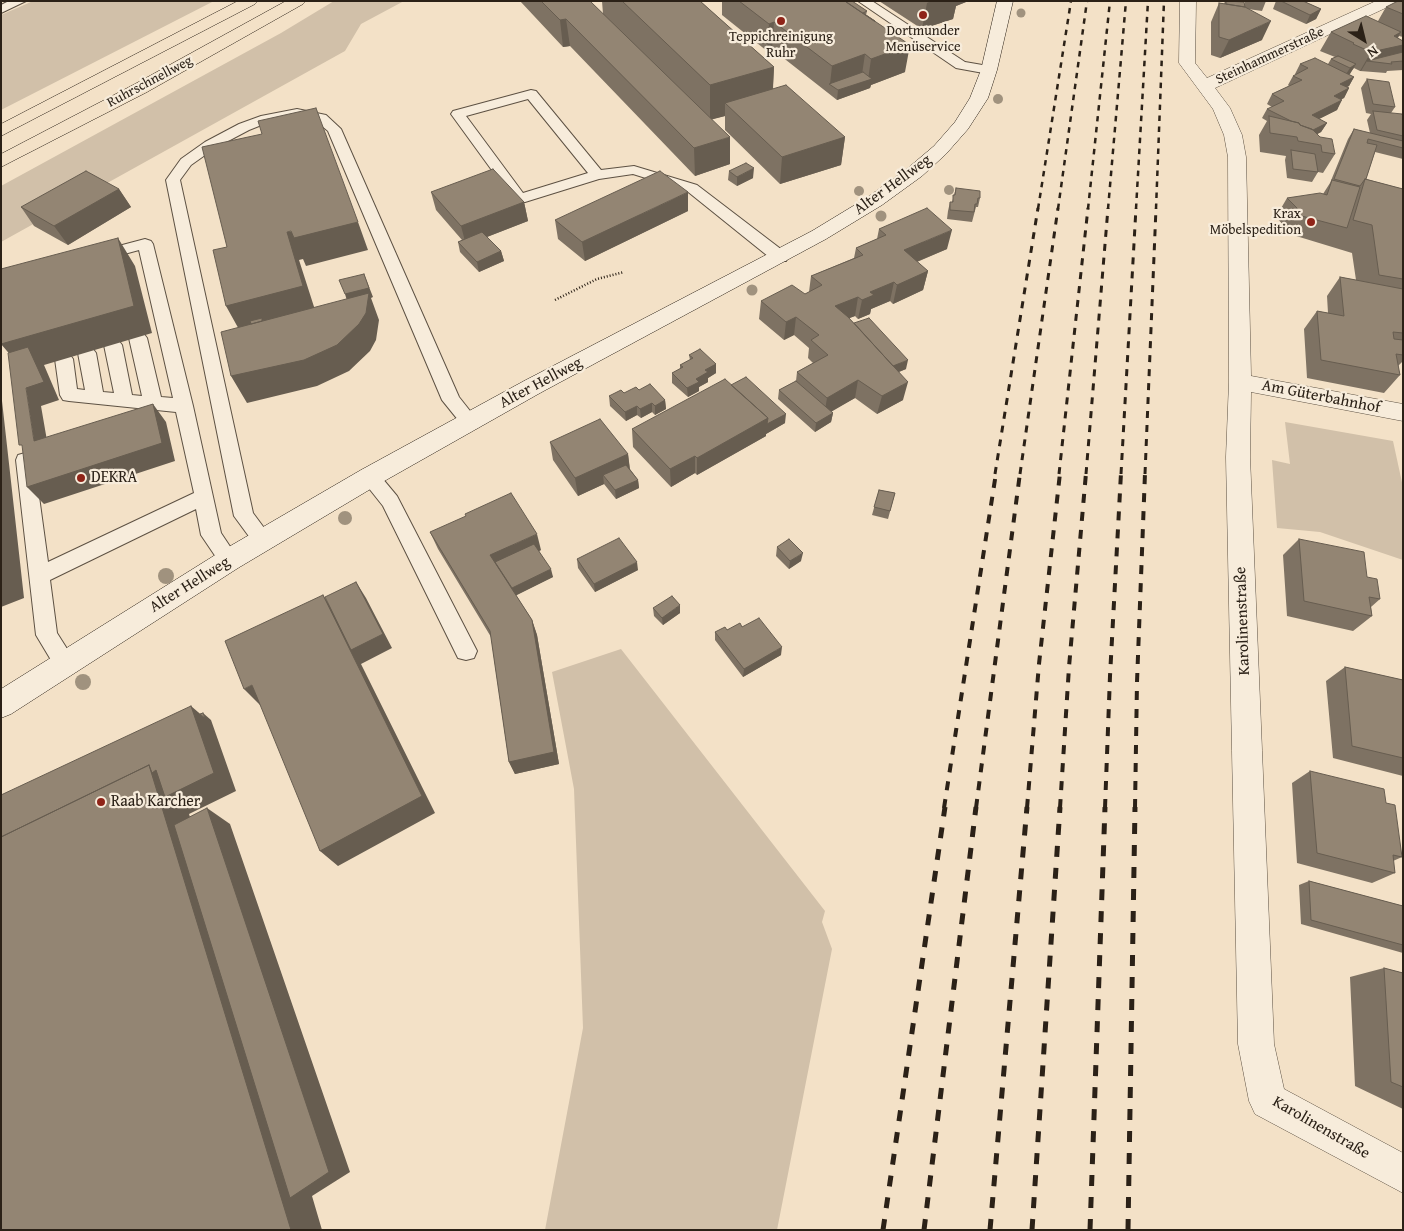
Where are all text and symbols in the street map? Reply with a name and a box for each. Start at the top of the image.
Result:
marker: Dortmunder Menüservice [917,9,929,21]
marker: Teppichreinigung Ruhr [775,15,787,27]
north arrow [1339,15,1389,65]
place label: Dortmunder Menüservice [885,23,961,56]
street label: Steinhammerstraße [1213,24,1327,88]
place label: Teppichreinigung Ruhr [729,29,833,62]
text: N [1363,41,1382,63]
street label: Ruhrschnellweg [104,52,196,112]
street label: Alter Hellweg [851,150,935,220]
place label: Krax Möbelspedition [1210,206,1301,238]
marker: Krax Möbelspedition [1305,216,1317,228]
street label: Alter Hellweg [496,353,586,413]
street label: Am Güterbahnhof [1260,376,1382,418]
place label: DEKRA [91,468,137,488]
marker: DEKRA [75,472,87,484]
street label: Alter Hellweg [146,553,234,617]
street label: Karolinenstraße [1232,566,1254,676]
place label: Raab Karcher [111,792,200,812]
marker: Raab Karcher [95,796,107,808]
street label: Karolinenstraße [1269,1092,1373,1164]

